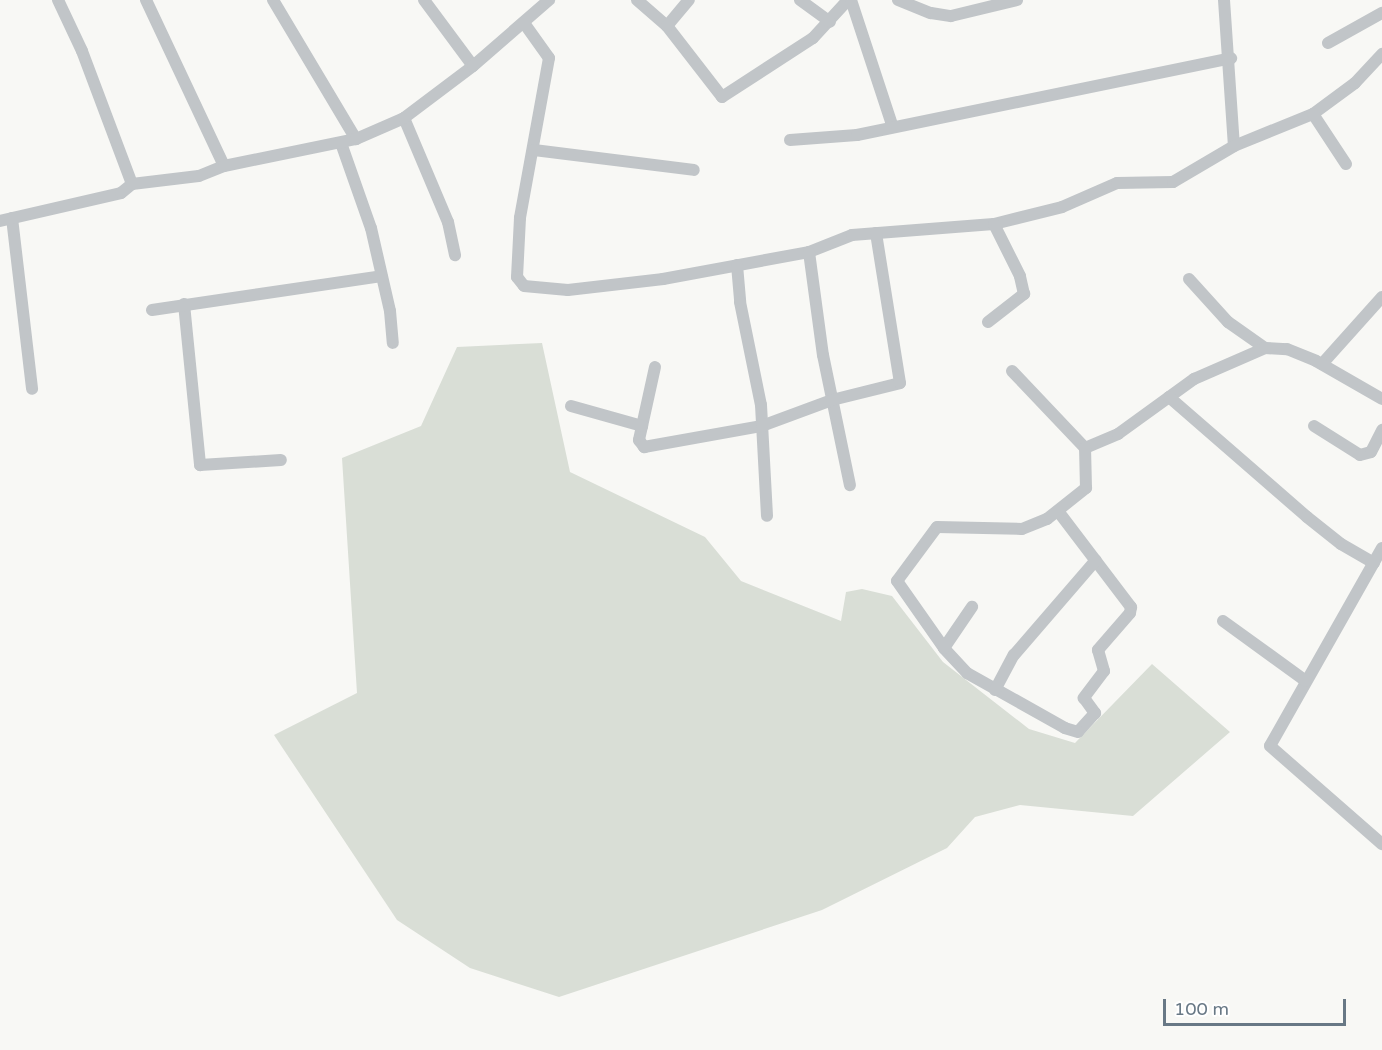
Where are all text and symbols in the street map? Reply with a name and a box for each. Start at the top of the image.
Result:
scale bar [1166,987,1349,1025]
text: 100 m [1174,998,1229,1020]

